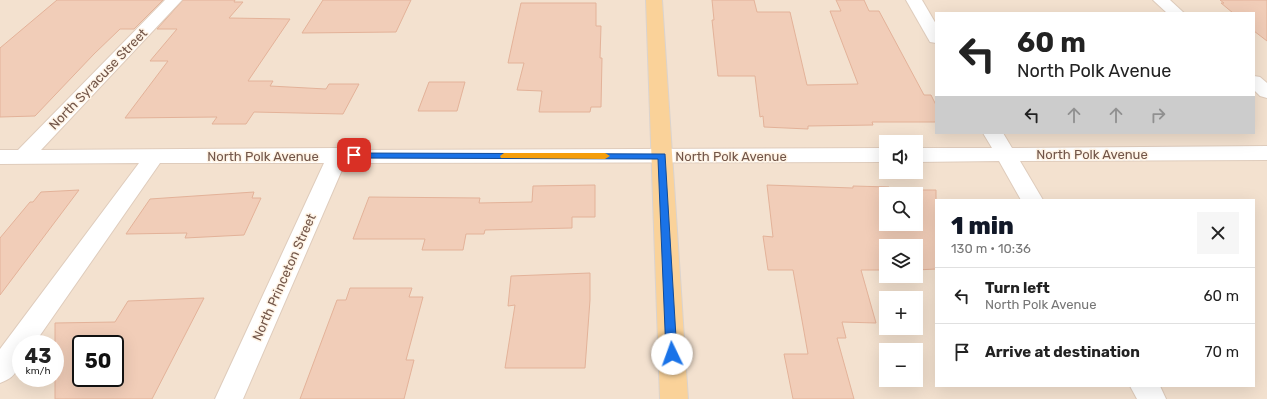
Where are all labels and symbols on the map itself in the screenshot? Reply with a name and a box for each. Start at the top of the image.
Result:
street label: North Syracuse Street [46,25,150,133]
pin [337,138,371,172]
street label: North Polk Avenue [1036,147,1148,162]
street label: North Polk Avenue [207,149,319,164]
street label: North Polk Avenue [675,149,787,164]
street label: North Princeton Street [249,211,319,343]
position arrow [651,333,693,375]
speed limit sign: 50 [72,335,124,387]

